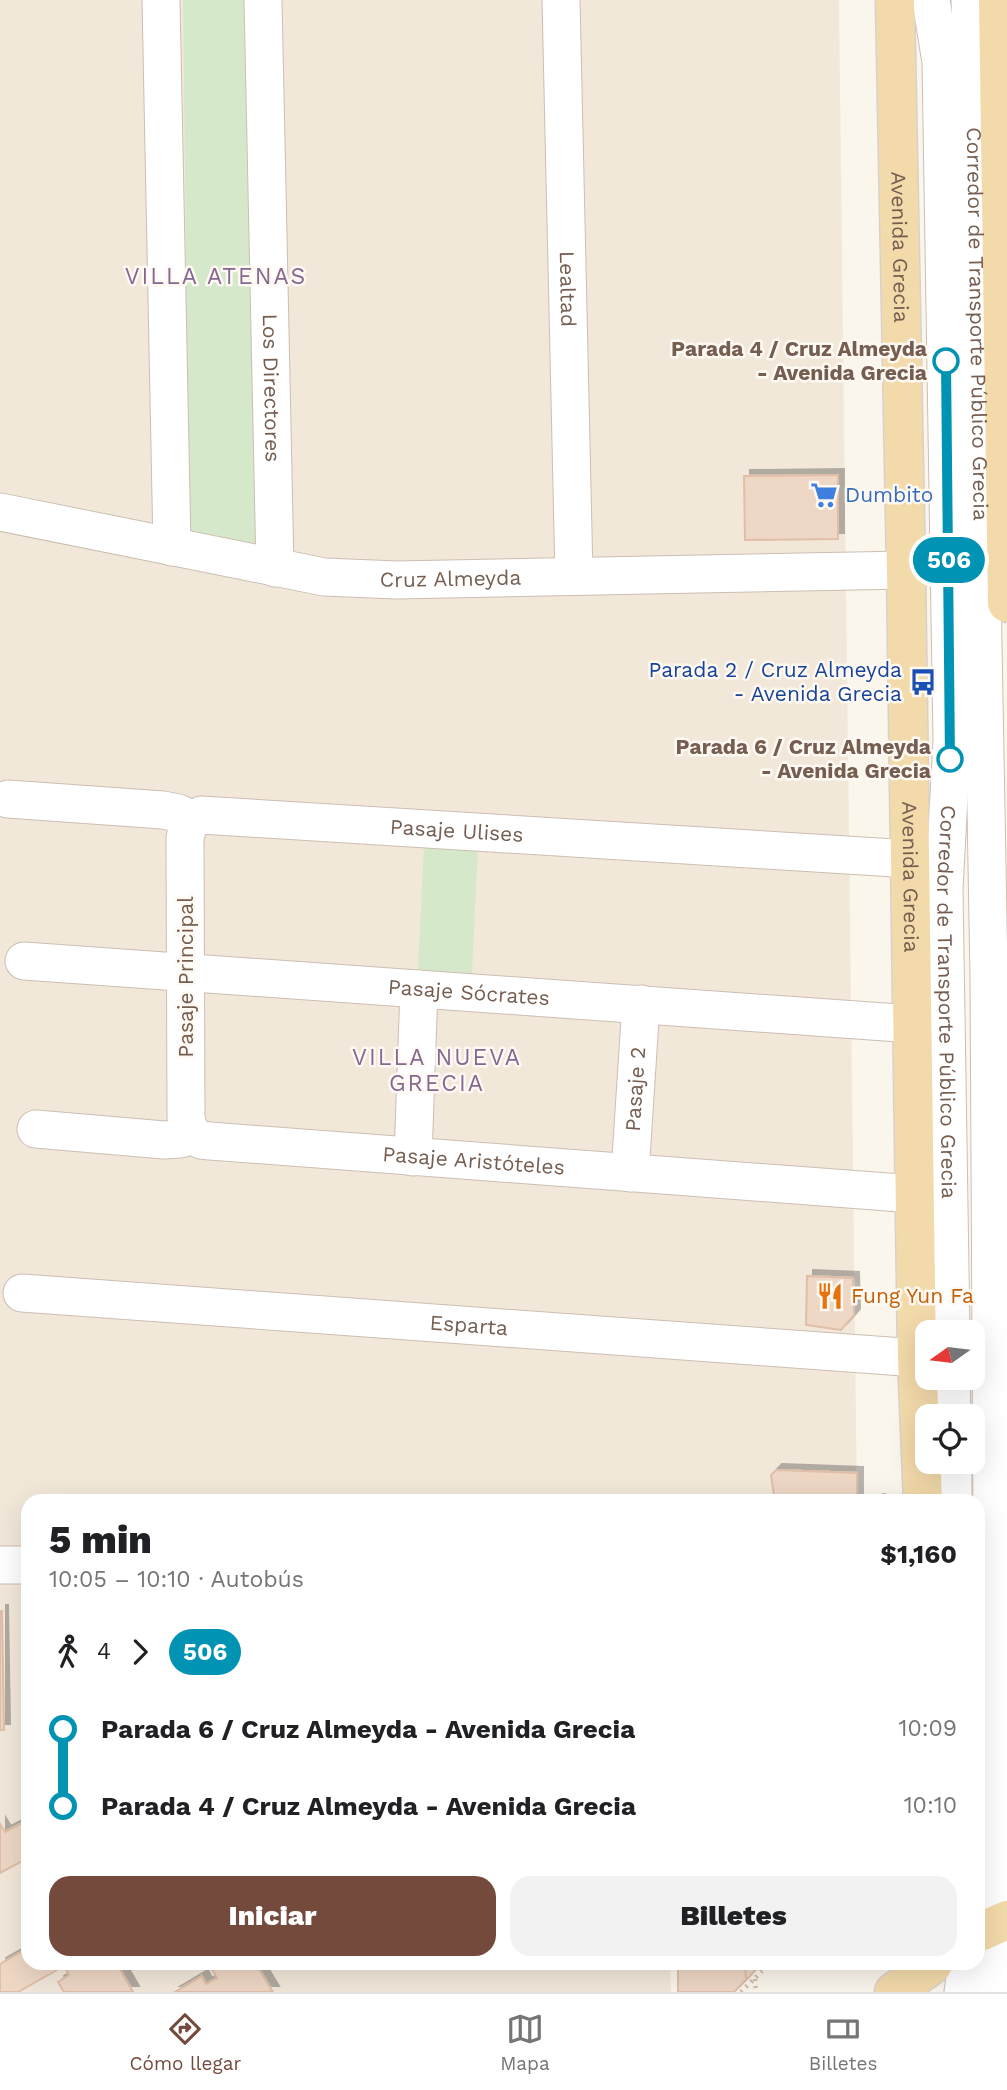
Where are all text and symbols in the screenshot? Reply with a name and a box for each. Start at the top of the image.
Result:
street label: Corredor de Transporte Público Grecia [962,127,994,521]
street label: Avenida Grecia [886,171,914,323]
street label: Lealtad [555,251,581,327]
district label: VILLA ATENAS [125,263,307,290]
street label: Los Directores [258,313,286,463]
place label: Parada 4 / Cruz Almeyda - Avenida Grecia [671,336,928,385]
marker: Parada 4 / Cruz Almeyda - Avenida Grecia [933,348,959,374]
supermarket icon: Dumbito [809,480,839,510]
place label: Dumbito [845,482,933,507]
line badge: 506 [909,537,989,583]
text: 506 [927,546,971,574]
street label: Cruz Almeyda [379,565,521,592]
place label: Parada 2 / Cruz Almeyda - Avenida Grecia [648,657,902,706]
bus stop icon: Parada 2 / Cruz Almeyda - Avenida Grecia [908,667,938,697]
place label: Parada 6 / Cruz Almeyda - Avenida Grecia [676,734,932,783]
marker: Parada 6 / Cruz Almeyda - Avenida Grecia [937,746,963,772]
street label: Avenida Grecia [897,801,924,953]
street label: Corredor de Transporte Público Grecia [932,805,962,1199]
street label: Pasaje Ulises [389,814,524,847]
street label: Pasaje Principal [173,896,198,1058]
street label: Pasaje Sócrates [387,974,551,1010]
district label: VILLA NUEVA GRECIA [352,1044,522,1097]
street label: Pasaje 2 [620,1046,650,1132]
street label: Pasaje Aristóteles [382,1141,566,1180]
restaurant icon: Fung Yun Fa [815,1281,845,1311]
place label: Fung Yun Fa [851,1283,974,1308]
street label: Esparta [429,1310,509,1340]
north arrow [915,1320,985,1390]
map controls [915,1320,985,1474]
button: locate [915,1404,985,1474]
text: 5 min [49,1518,152,1562]
text: $1,160 [880,1539,957,1569]
text: 10:05 – 10:10 · Autobús [49,1566,304,1593]
icon: walk [49,1633,87,1671]
icon: forward [121,1633,159,1671]
text: 4 [97,1638,111,1665]
text: 506 [183,1638,227,1666]
text: Parada 6 / Cruz Almeyda - Avenida Grecia [101,1714,635,1744]
text: 10:09 [898,1715,957,1742]
text: Parada 4 / Cruz Almeyda - Avenida Grecia [101,1791,636,1821]
text: 10:10 [904,1792,957,1819]
button: Iniciar [49,1876,496,1956]
button: Billetes [510,1876,957,1956]
tab: Cómo llegar [130,2010,241,2075]
tab: Mapa [500,2010,550,2075]
tab: Billetes [809,2010,877,2075]

